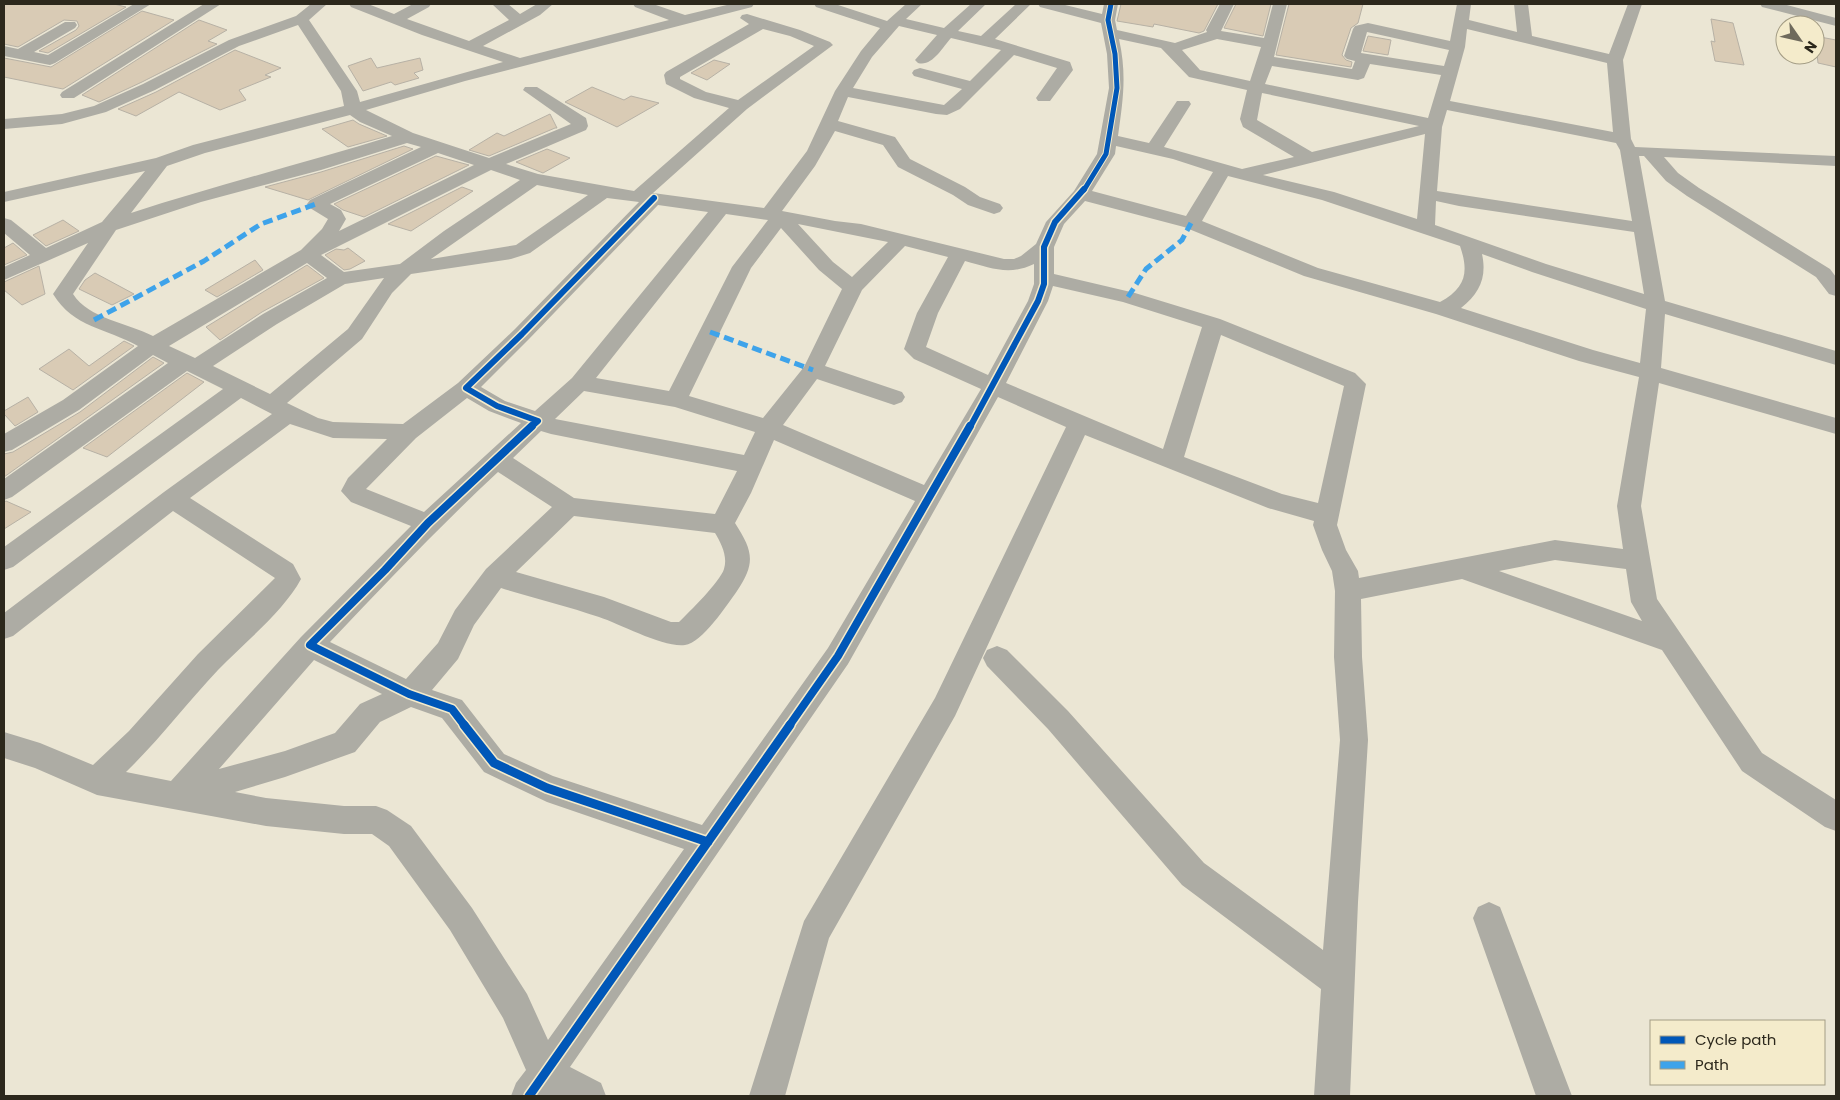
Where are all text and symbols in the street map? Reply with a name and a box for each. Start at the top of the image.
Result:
north arrow [1775,15,1825,65]
text: N [1800,37,1822,57]
legend [1650,1020,1825,1085]
text: Cycle path [1695,1029,1776,1050]
text: Path [1695,1054,1729,1075]

